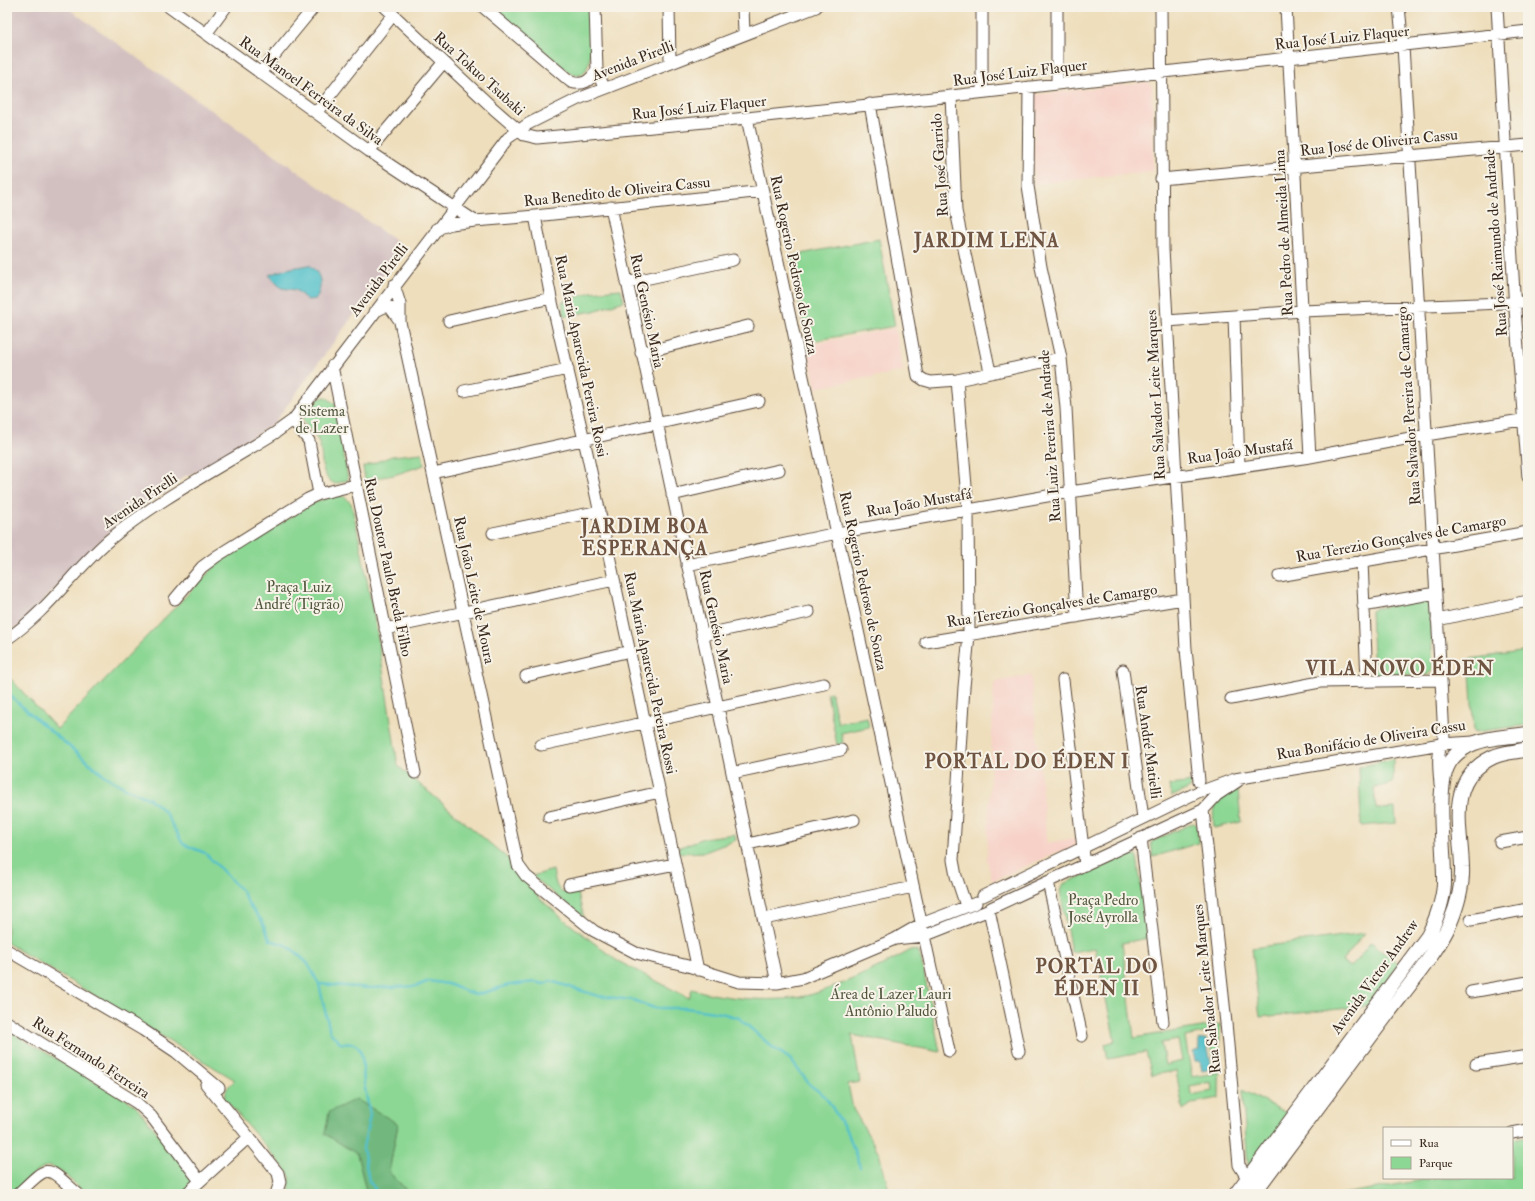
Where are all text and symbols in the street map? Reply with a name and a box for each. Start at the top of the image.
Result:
street label: Rua José Luiz Flaquer [1274,21,1411,56]
street label: Rua Tokuo Tsubaki [429,28,529,120]
street label: Rua Manoel Ferreira da Silva [235,32,387,150]
street label: Avenida Pirelli [588,37,677,86]
street label: Rua José Luiz Flaquer [952,55,1089,92]
street label: Rua José Luiz Flaquer [631,91,768,126]
street label: Rua José Garrido [927,113,954,217]
street label: Rua José de Oliveira Cassu [1299,125,1459,162]
street label: Rua Pedro de Almeida Lima [1270,148,1298,317]
street label: Rua José Raimundo de Andrade [1480,149,1513,337]
street label: Rua Benedito de Oliveira Cassu [523,173,712,211]
street label: Rua Rogerio Pedroso de Souza [766,174,822,357]
district label: JARDIM LENA [913,229,1060,253]
street label: Avenida Pirelli [345,240,413,321]
street label: Rua Genésio Maria [626,252,669,371]
street label: Rua Maria Aparecida Pereira Rossi [549,253,612,459]
street label: Rua Salvador Pereira de Camargo [1393,306,1425,506]
street label: Rua Salvador Leite Marques [1142,309,1170,481]
street label: Rua Luiz Pereira de Andrade [1034,349,1066,523]
park label: Sistema de Lazer [296,402,349,438]
street label: Rua João Mustafá [1186,435,1295,470]
street label: Avenida Pirelli [98,469,181,534]
street label: Rua Doutor Paulo Breda Filho [360,476,416,658]
street label: Rua João Mustafá [865,484,974,523]
street label: Rua Rogerio Pedroso de Souza [835,490,891,673]
street label: Rua Terezio Gonçalves de Camargo [1295,511,1507,567]
street label: Rua João Leite de Moura [448,515,499,667]
district label: JARDIM BOA ESPERANÇA [580,515,709,561]
street label: Rua Genésio Maria [695,568,738,687]
street label: Rua Maria Aparecida Pereira Rossi [618,570,681,776]
park label: Praça Luiz André (Tigrão) [253,578,344,614]
street label: Rua Terezio Gonçalves de Camargo [945,580,1159,632]
district label: VILA NOVO ÉDEN [1304,655,1495,681]
street label: Rua André Matielli [1131,684,1165,800]
street label: Rua Bonifácio de Oliveira Cassu [1275,716,1467,764]
district label: PORTAL DO ÉDEN I [924,748,1130,774]
park label: Praça Pedro José Ayrolla [1067,891,1139,928]
street label: Rua Salvador Leite Marques [1189,903,1225,1075]
street label: Avenida Victor Andrew [1326,915,1423,1039]
district label: PORTAL DO ÉDEN II [1036,955,1158,1001]
park label: Área de Lazer Lauri Antônio Paludo [829,983,952,1021]
street label: Rua Fernando Ferreira [29,1013,154,1104]
legend [1383,1127,1513,1179]
text: Rua [1419,1136,1440,1151]
text: Parque [1419,1156,1453,1171]

